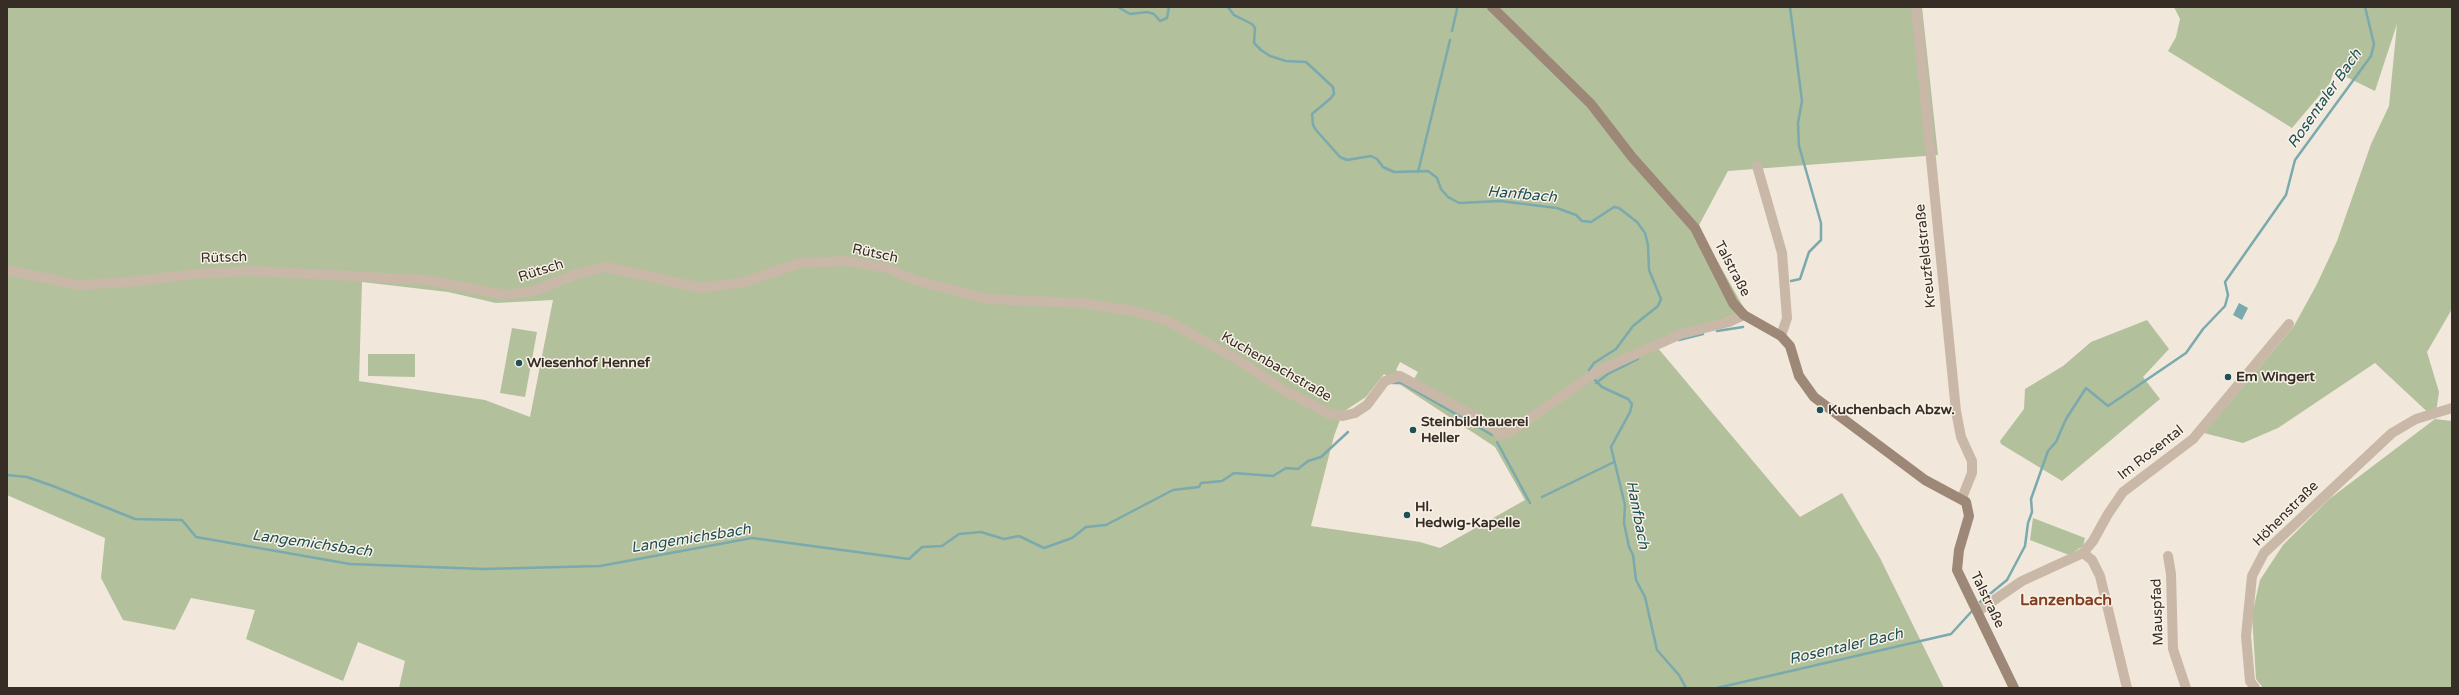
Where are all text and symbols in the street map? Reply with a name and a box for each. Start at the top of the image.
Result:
water label: Rosentaler Bach [2284,46,2366,152]
water label: Hanfbach [1487,183,1557,207]
street label: Kreuzfeldstraße [1912,203,1940,309]
street label: Talstraße [1710,238,1754,300]
street label: Rütsch [850,241,900,267]
street label: Rütsch [200,249,248,267]
street label: Rütsch [516,256,566,286]
street label: Kuchenbachstraße [1218,329,1334,405]
place label: Wiesenhof Hennef [527,355,650,371]
marker: Wiesenhof Hennef [514,358,524,368]
place label: Em Wingert [2236,369,2315,385]
marker: Em Wingert [2223,372,2233,382]
place label: Kuchenbach Abzw. [1828,402,1955,418]
marker: Kuchenbach Abzw. [1815,405,1825,415]
place label: Steinbildhauerei Heller [1421,414,1528,446]
street label: Im Rosental [2115,422,2187,484]
marker: Steinbildhauerei Heller [1408,425,1418,435]
street label: Höhenstraße [2250,478,2322,550]
water label: Hanfbach [1622,479,1652,551]
place label: Hl. Hedwig-Kapelle [1415,499,1520,532]
marker: Hl. Hedwig-Kapelle [1402,510,1412,520]
water label: Langemichsbach [630,521,752,557]
water label: Langemichsbach [251,527,373,561]
street label: Talstraße [1966,569,2008,631]
street label: Mauspfad [2148,578,2168,646]
district label: Lanzenbach [2020,591,2112,611]
water label: Rosentaler Bach [1787,625,1905,669]

